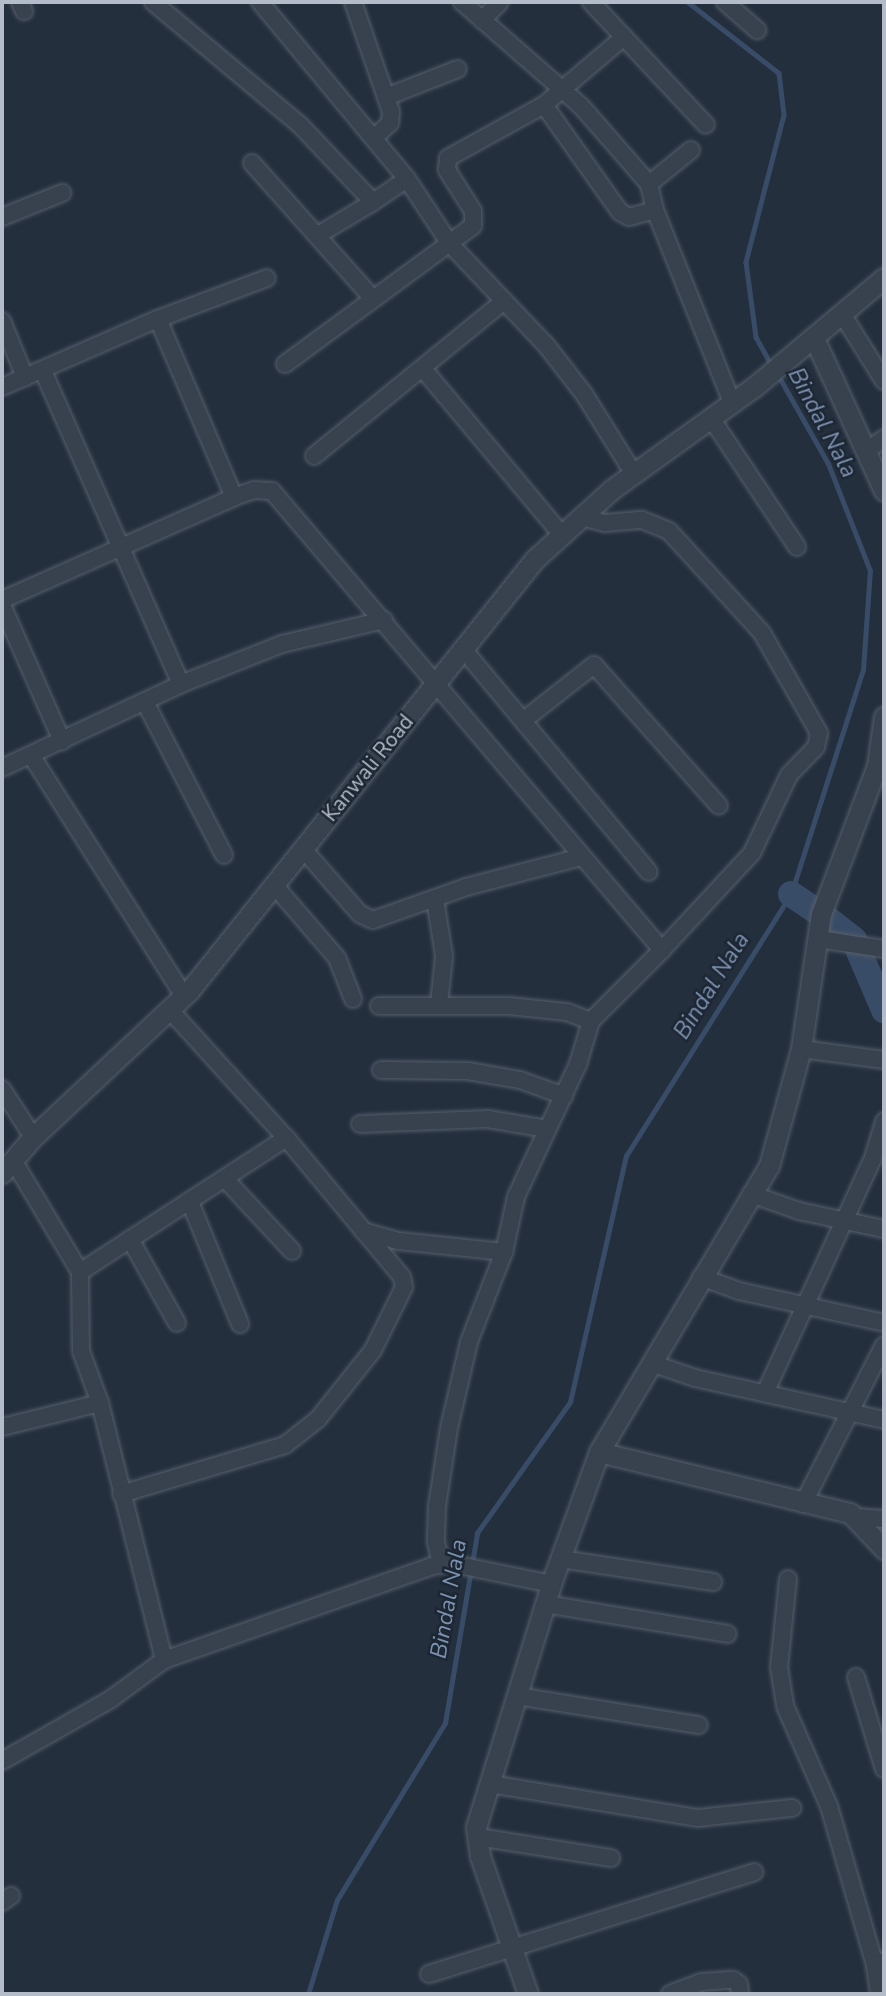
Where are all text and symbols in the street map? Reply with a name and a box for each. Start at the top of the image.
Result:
water label: Bindal Nala [782,363,862,483]
street label: Kanwali Road [317,710,419,826]
water label: Bindal Nala [668,928,756,1044]
water label: Bindal Nala [425,1537,473,1661]

